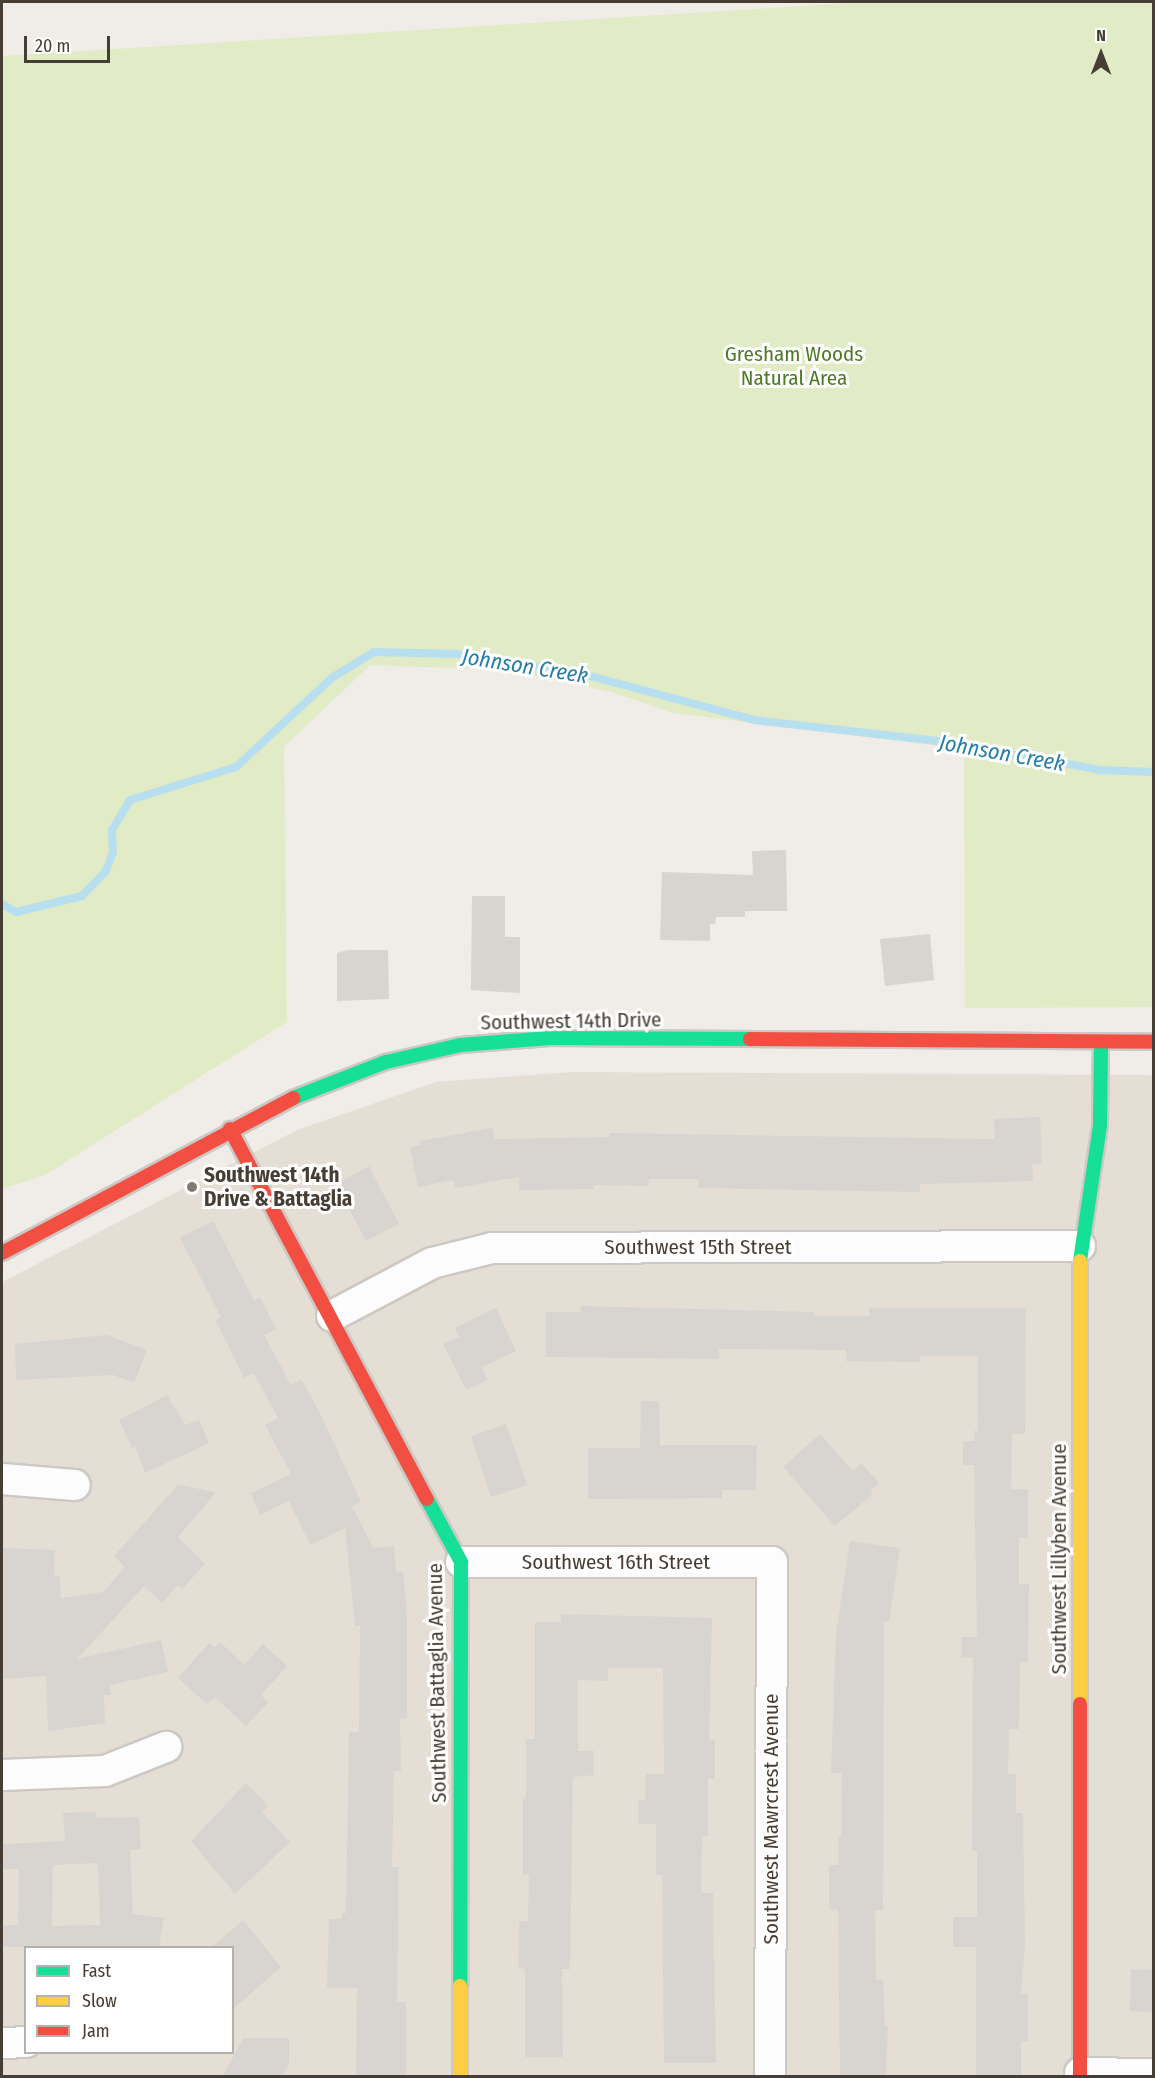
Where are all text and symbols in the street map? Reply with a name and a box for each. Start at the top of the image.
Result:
scale bar [27,24,112,62]
north arrow [1071,24,1131,84]
text: N [1096,26,1106,45]
text: 20 m [35,35,70,57]
park label: Gresham Woods Natural Area [725,341,863,391]
water label: Johnson Creek [460,643,590,689]
water label: Johnson Creek [937,729,1067,777]
street label: Southwest 14th Drive [480,1007,662,1035]
place label: Southwest 14th Drive & Battaglia [204,1162,352,1212]
marker: Southwest 14th Drive & Battaglia [185,1180,199,1194]
street label: Southwest 15th Street [604,1234,792,1260]
street label: Southwest Lillyben Avenue [1046,1444,1072,1674]
street label: Southwest 16th Street [522,1549,710,1575]
street label: Southwest Battaglia Avenue [422,1563,452,1803]
street label: Southwest Mawrcrest Avenue [758,1694,784,1944]
legend [24,1946,234,2054]
text: Fast [82,1960,111,1982]
text: Slow [82,1990,117,2012]
text: Jam [82,2020,110,2042]

